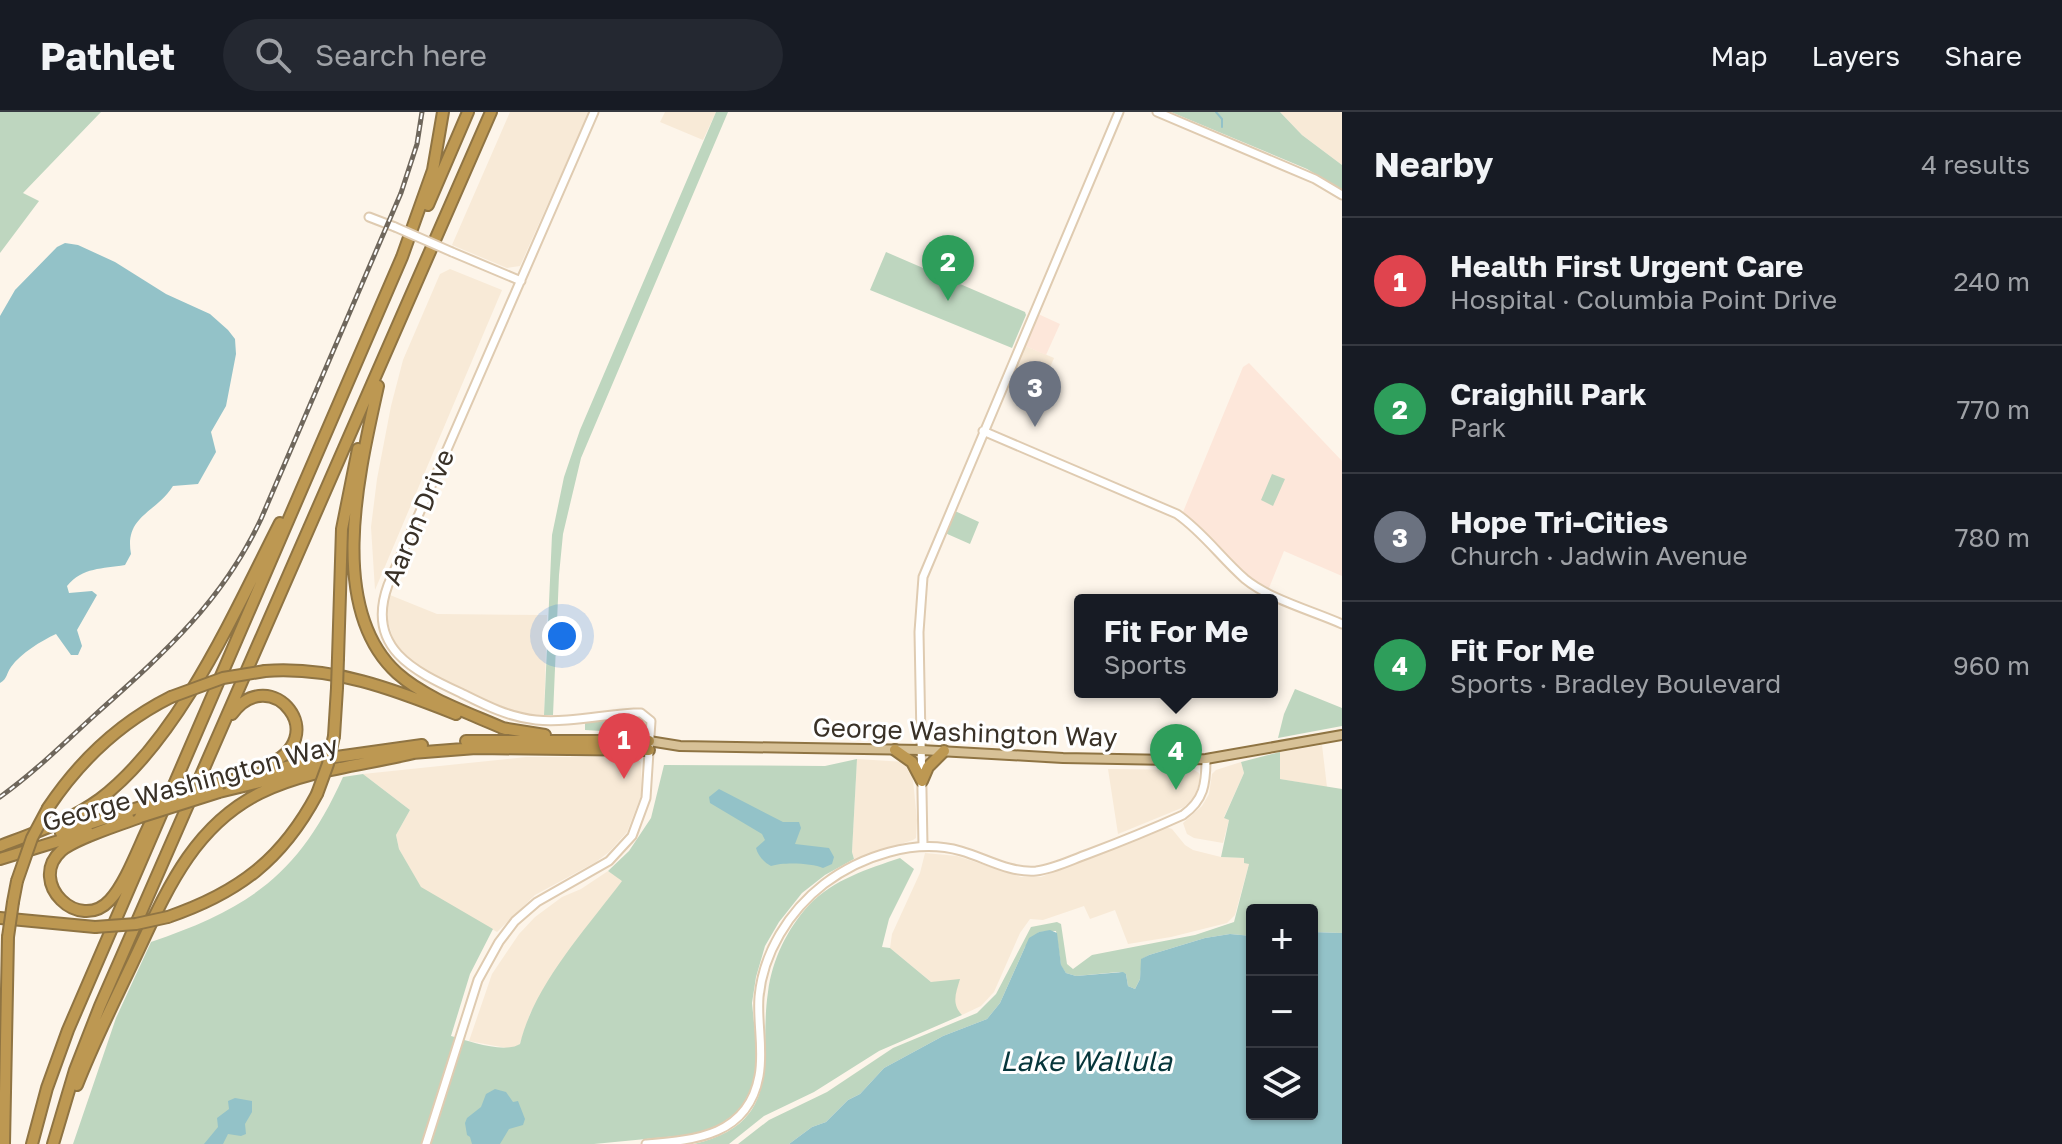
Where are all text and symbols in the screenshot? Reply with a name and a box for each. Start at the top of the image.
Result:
search box [223,19,783,91]
text: Pathlet [40,33,175,78]
icon: search [251,33,295,77]
text: Search here [315,37,487,73]
text: Map [1710,39,1768,72]
text: Layers [1812,39,1900,72]
text: Share [1944,39,2022,72]
text: Nearby [1374,144,1494,184]
text: 4 results [1921,149,2030,180]
pin: 2 [922,235,974,301]
text: Health First Urgent Care [1450,248,1804,284]
text: 1 [1393,266,1407,297]
text: 240 m [1953,266,2030,297]
text: Hospital · Columbia Point Drive [1450,284,1837,315]
pin: 3 [1009,361,1061,427]
text: Craighill Park [1450,376,1647,412]
text: 2 [1392,394,1408,425]
text: 770 m [1957,394,2030,425]
text: Park [1450,412,1506,443]
street label: Aaron Drive [375,444,461,590]
text: Hope Tri-Cities [1450,504,1668,540]
text: 3 [1392,522,1408,553]
text: 780 m [1955,522,2030,553]
text: Church · Jadwin Avenue [1450,540,1748,571]
popup [1074,594,1278,698]
text: Fit For Me [1104,613,1248,649]
your location [542,616,582,656]
text: Fit For Me [1450,632,1595,668]
text: Sports [1104,649,1187,680]
text: 4 [1392,650,1408,681]
text: 960 m [1953,650,2030,681]
text: Sports · Bradley Boulevard [1450,668,1781,699]
street label: George Washington Way [812,711,1118,753]
pin: 1 [598,713,650,779]
pin: 4 [1150,724,1202,790]
street label: George Washington Way [39,728,342,837]
map controls [1246,904,1318,1120]
button: + [1246,904,1318,976]
button: − [1246,976,1318,1048]
water label: Lake Wallula [1000,1044,1173,1077]
button: layers [1246,1048,1318,1120]

